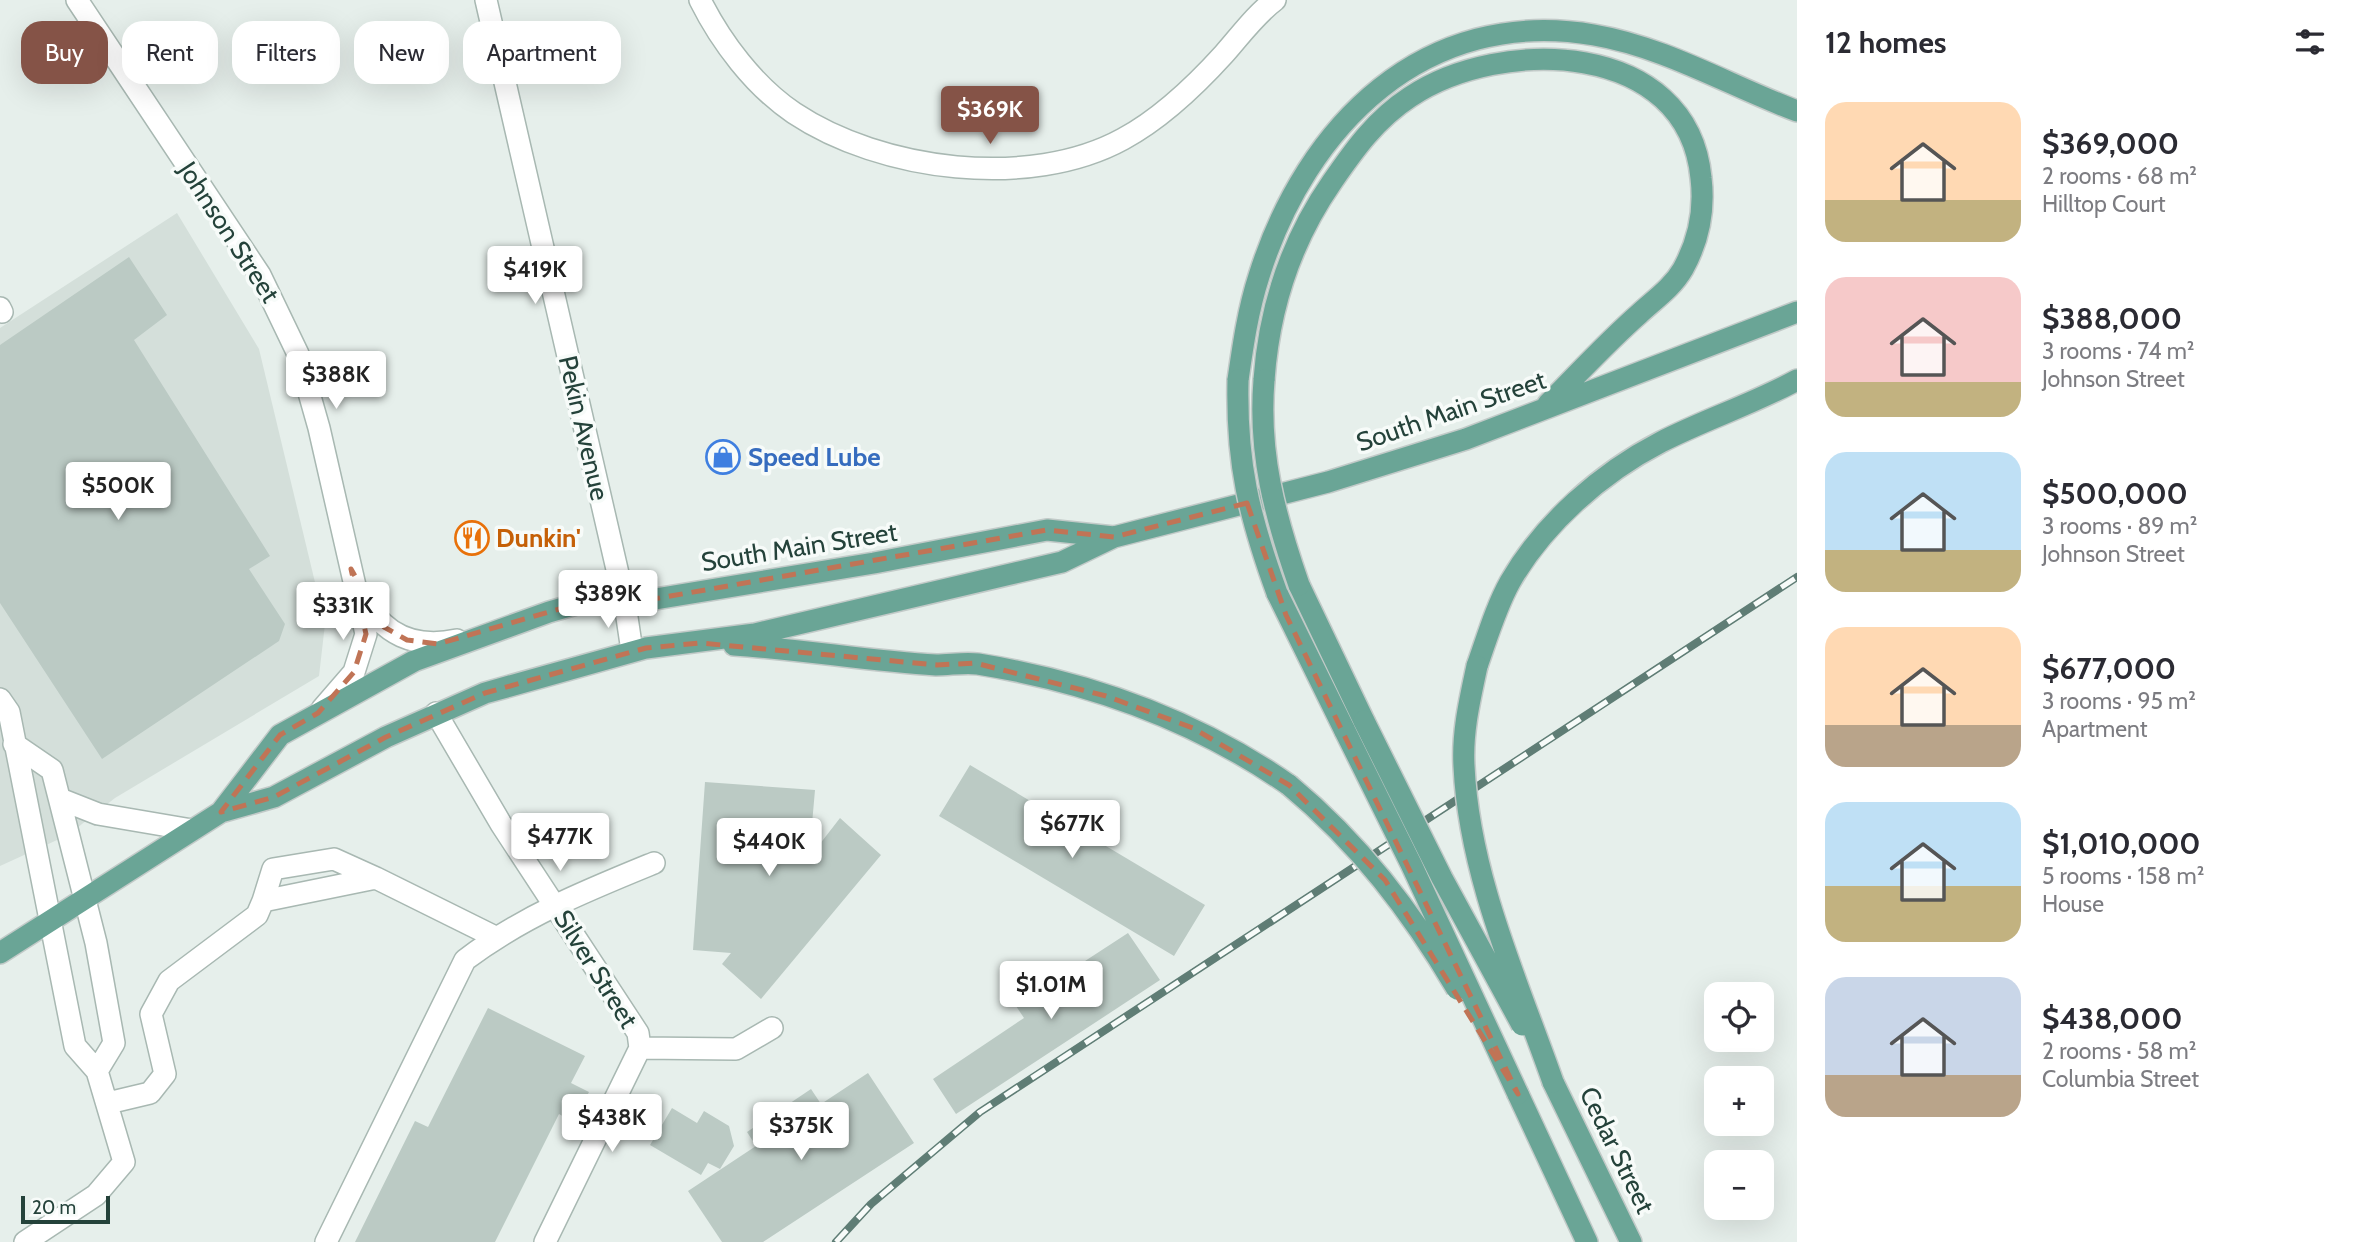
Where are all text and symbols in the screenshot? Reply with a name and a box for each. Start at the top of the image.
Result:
chip: Buy [21,21,108,84]
chip: Rent [122,21,218,84]
chip: Filters [232,21,340,84]
chip: New [354,21,449,84]
chip: Apartment [463,21,621,84]
icon: filters [2291,23,2329,61]
text: 12 homes [1825,24,1947,61]
pin: $369K [941,86,1039,146]
text: $369K [957,95,1023,123]
text: $369,000 [2042,125,2179,162]
icon: home [1881,130,1965,214]
street label: Johnson Street [171,155,287,309]
text: 2 rooms · 68 m² [2042,162,2197,190]
text: Hilltop Court [2042,190,2166,218]
pin: $419K [486,246,584,306]
text: $419K [503,255,567,283]
text: $388,000 [2042,300,2182,337]
icon: home [1881,305,1965,389]
text: 3 rooms · 74 m² [2042,337,2194,365]
pin: $388K [287,352,385,411]
street label: Pekin Avenue [552,352,616,504]
text: $388K [302,360,370,388]
street label: South Main Street [1352,364,1550,458]
text: Johnson Street [2042,365,2185,393]
shop icon: Speed Lube [704,438,742,476]
place label: Speed Lube [748,441,881,473]
pin: $500K [69,462,167,522]
text: $500K [82,471,154,499]
text: $500,000 [2042,475,2188,512]
icon: home [1881,480,1965,564]
text: 3 rooms · 89 m² [2042,512,2197,540]
street label: South Main Street [699,516,899,578]
restaurant icon: Dunkin' [453,519,491,557]
place label: Dunkin' [496,522,581,554]
text: Johnson Street [2042,540,2185,568]
pin: $389K [559,570,657,630]
text: $389K [575,579,641,607]
pin: $331K [294,582,392,642]
text: $331K [312,591,374,619]
text: $677,000 [2042,650,2176,687]
icon: home [1881,655,1965,739]
text: 3 rooms · 95 m² [2042,687,2196,715]
text: Apartment [2042,715,2147,743]
pin: $677K [1023,800,1121,860]
text: $677K [1040,809,1104,837]
pin: $477K [511,814,609,873]
pin: $440K [720,818,818,878]
text: $477K [527,822,593,850]
text: $1,010,000 [2042,825,2201,862]
text: $440K [733,827,805,855]
icon: home [1881,830,1965,914]
text: 5 rooms · 158 m² [2042,862,2204,890]
text: House [2042,890,2104,918]
street label: Silver Street [547,904,645,1034]
pin: $1.01M [994,962,1108,1021]
text: $1.01M [1016,970,1086,998]
map controls [1704,982,1774,1220]
button: locate [1704,982,1774,1052]
text: $438,000 [2042,1000,2183,1037]
icon: home [1881,1005,1965,1089]
text: 2 rooms · 58 m² [2042,1037,2196,1065]
text: Columbia Street [2042,1065,2199,1093]
button: + [1704,1066,1774,1136]
street label: Cedar Street [1573,1082,1661,1219]
pin: $438K [563,1094,661,1154]
pin: $375K [752,1102,850,1162]
text: $438K [578,1103,646,1131]
text: $375K [769,1111,833,1139]
button: − [1704,1150,1774,1220]
scale bar [21,1193,110,1225]
text: 20 m [32,1196,76,1219]

